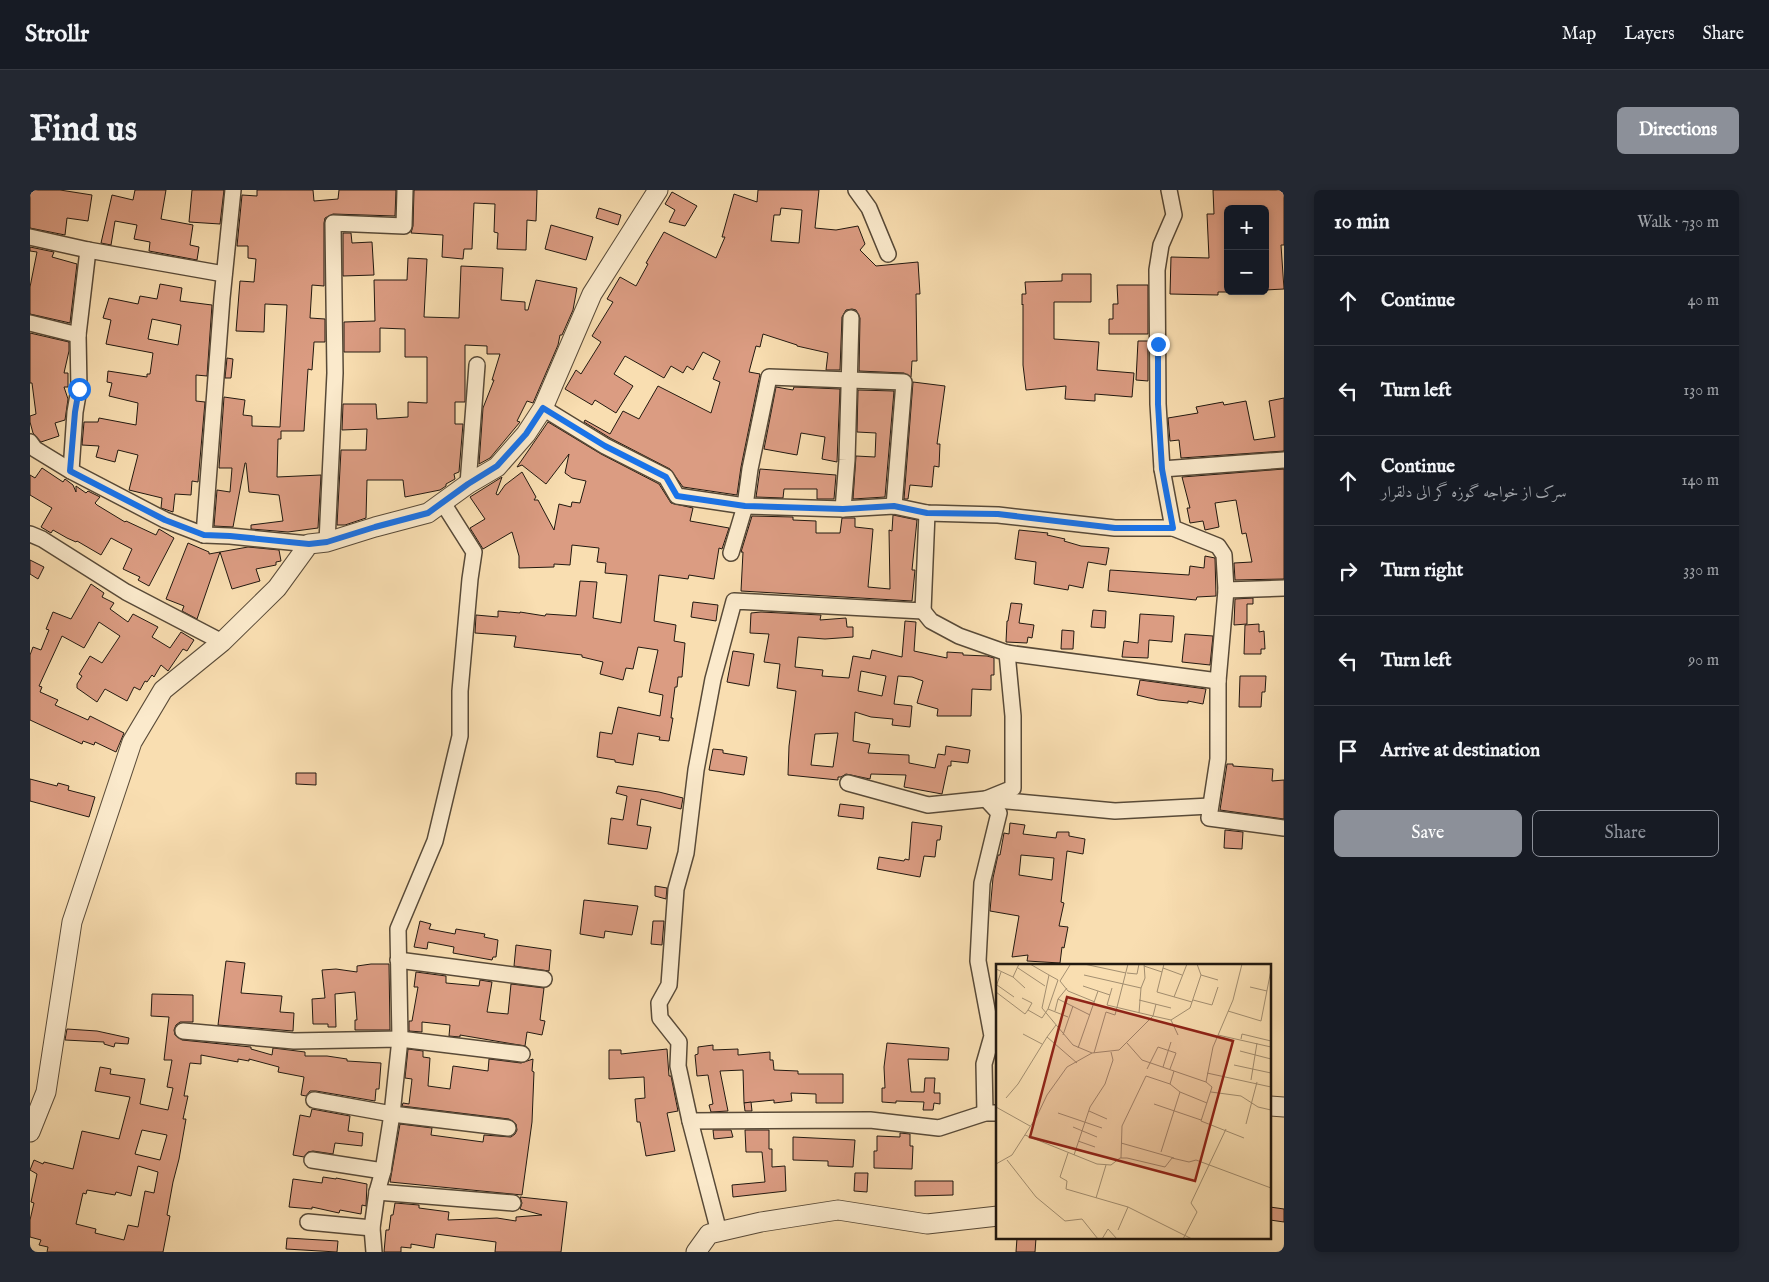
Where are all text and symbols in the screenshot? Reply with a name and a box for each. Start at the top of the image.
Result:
text: Strollr [25,19,89,50]
text: Map [1562,23,1596,46]
text: Layers [1624,23,1675,46]
text: Share [1703,23,1744,46]
button: Directions [1617,107,1739,154]
text: Find us [30,108,137,153]
map controls [1224,205,1269,295]
button: + [1224,205,1269,250]
text: 10 min [1334,209,1390,236]
text: Walk · 730 m [1637,213,1719,233]
button: − [1224,250,1269,295]
icon: ahead [1334,287,1362,315]
text: Continue [1381,289,1455,313]
text: 40 m [1687,291,1719,311]
route end [1147,333,1170,356]
icon: left [1334,377,1362,405]
route start [68,378,91,401]
text: Turn left [1381,379,1452,403]
text: 130 m [1683,381,1719,401]
text: Continue [1381,455,1455,479]
icon: ahead [1334,467,1362,495]
text: 140 m [1681,471,1719,491]
text: سرک از خواجه گوزه گر الی دلقرار [1381,483,1566,503]
icon: right [1334,557,1362,585]
text: Turn right [1381,559,1463,583]
text: 330 m [1683,561,1719,581]
icon: left [1334,647,1362,675]
text: Turn left [1381,649,1452,673]
text: 90 m [1688,651,1719,671]
icon: arrive [1334,737,1362,765]
text: Arrive at destination [1381,739,1540,763]
button: Save [1334,810,1522,857]
button: Share [1532,810,1719,857]
inset map [996,964,1272,1240]

